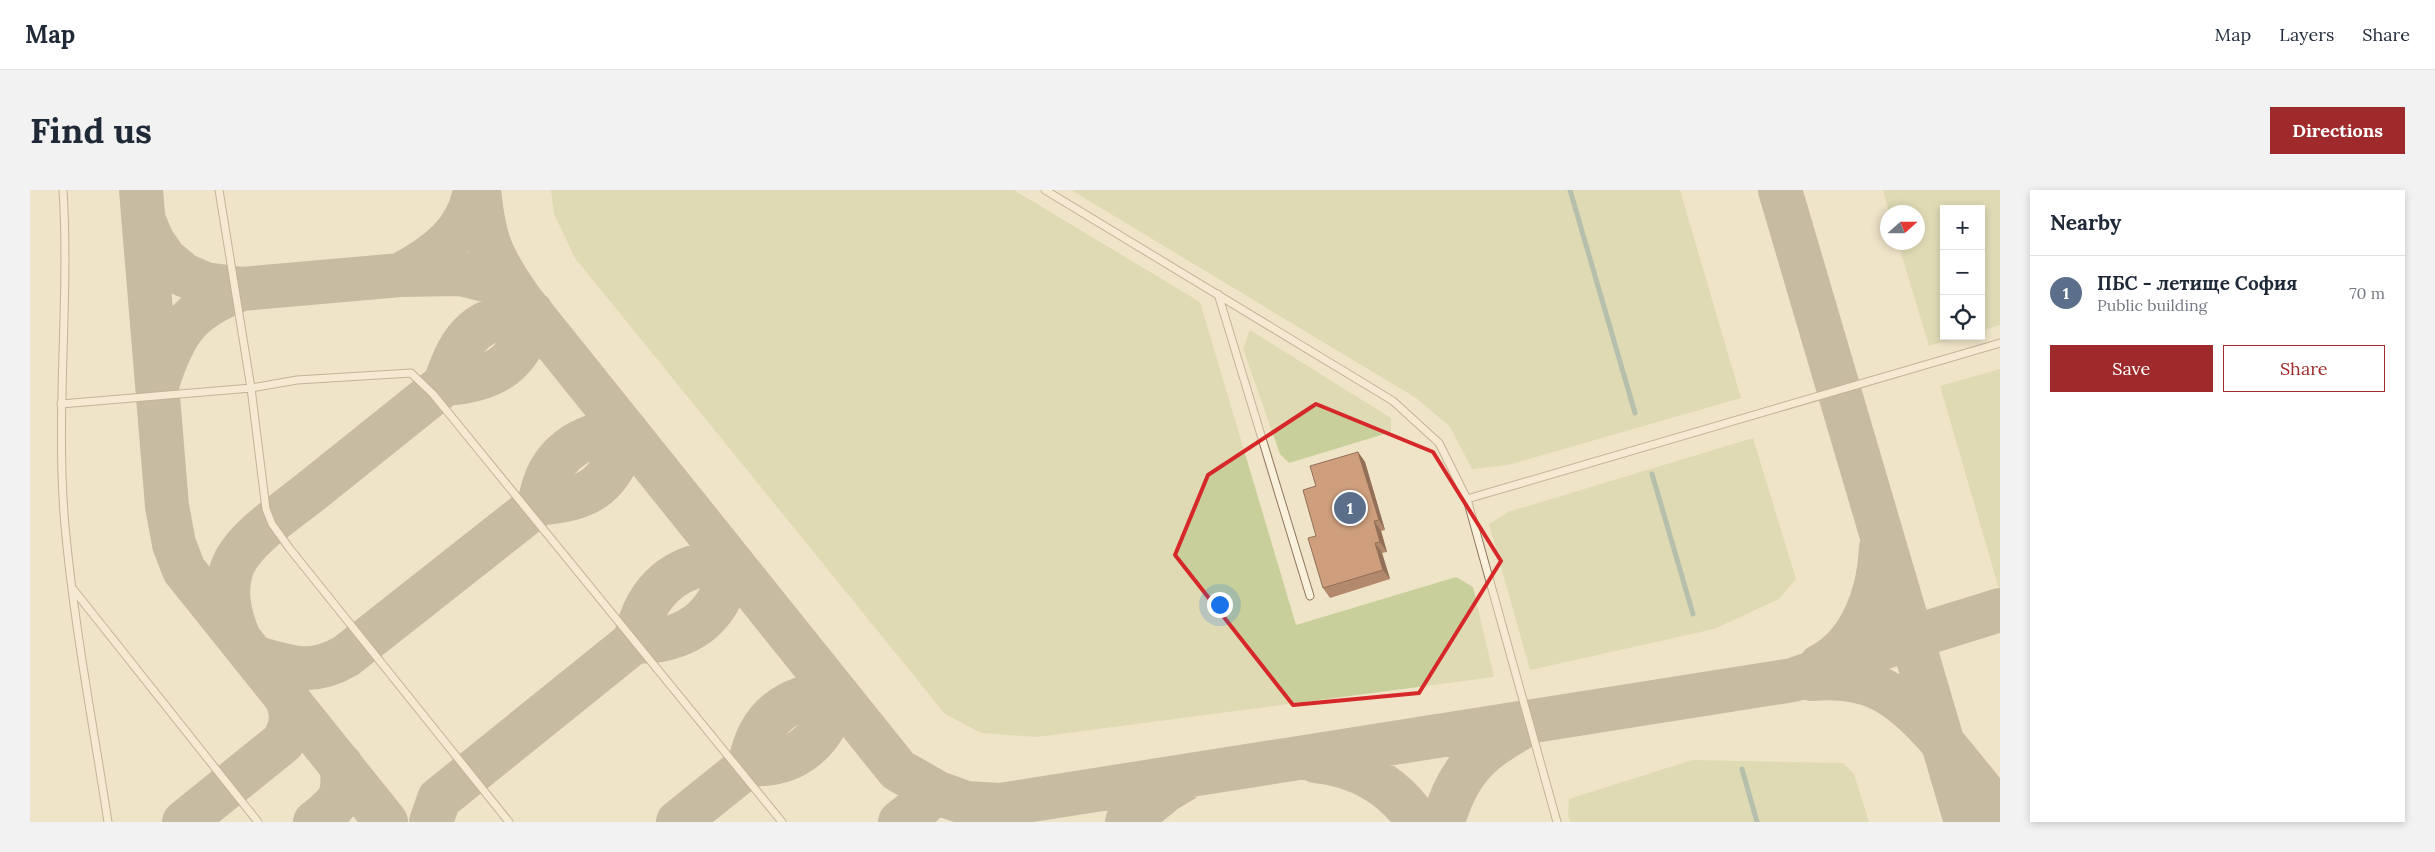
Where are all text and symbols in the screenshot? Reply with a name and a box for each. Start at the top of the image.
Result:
text: Map [25,19,75,50]
text: Map [2215,23,2251,46]
text: Layers [2279,23,2334,46]
text: Share [2362,23,2410,46]
button: Directions [2270,107,2405,154]
text: Find us [30,108,152,153]
north arrow [1880,205,1925,250]
map controls [1940,205,1985,340]
button: + [1940,205,1985,250]
text: Nearby [2050,209,2121,236]
button: − [1940,250,1985,295]
text: ПБС - летище София [2097,271,2298,295]
text: 1 [2063,283,2069,303]
text: 70 m [2349,283,2385,303]
button: locate [1940,295,1985,340]
text: Public building [2097,295,2207,315]
button: Save [2050,345,2213,392]
button: Share [2223,345,2385,392]
pin: 1 [1334,489,1366,527]
your location [1207,592,1233,618]

